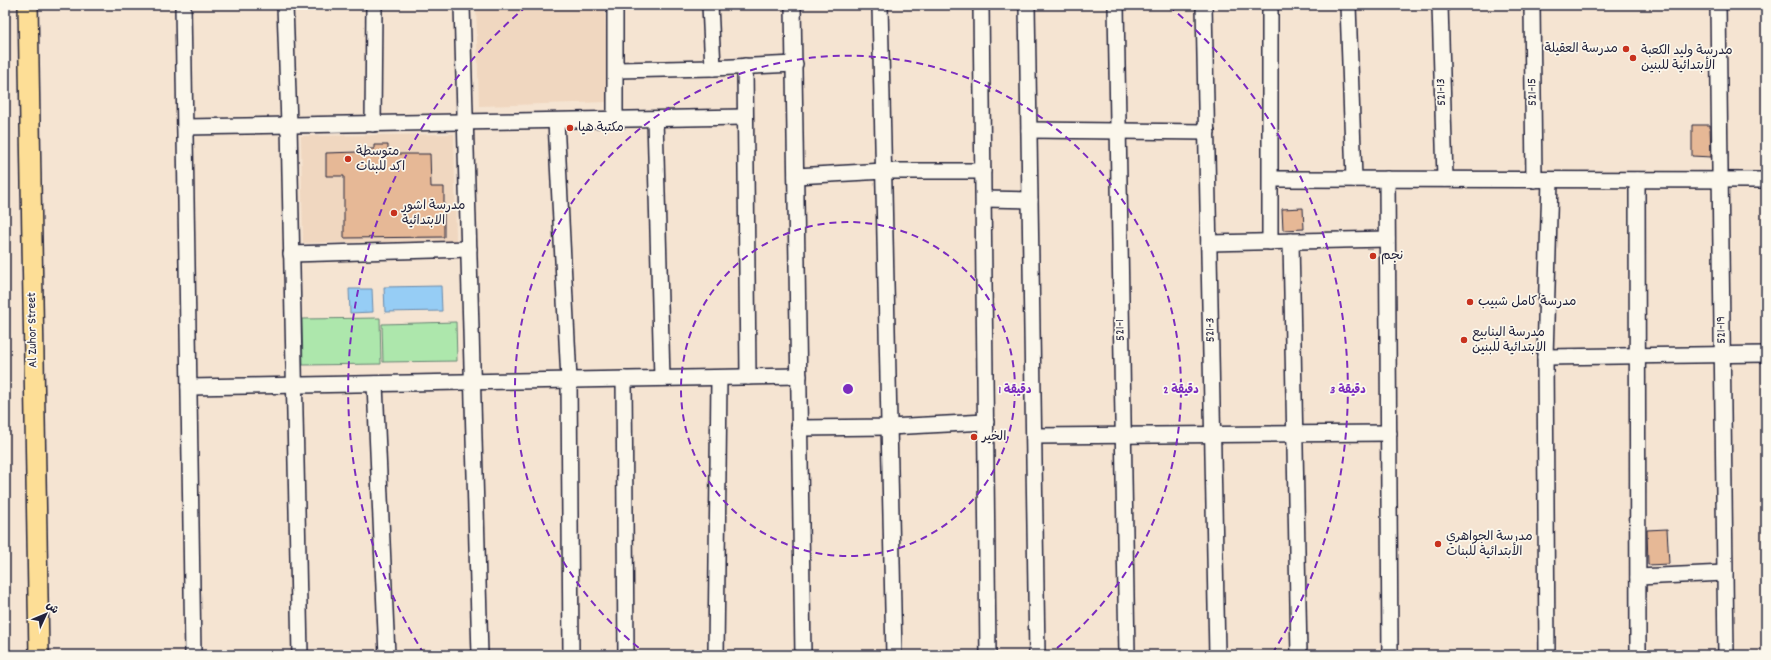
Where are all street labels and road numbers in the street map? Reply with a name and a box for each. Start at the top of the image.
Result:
street label: 521-13 [1432,78,1452,106]
street label: 521-15 [1523,78,1543,106]
street label: Al Zuhor Street [23,292,43,368]
street label: 521-19 [1712,316,1732,344]
street label: 521-3 [1201,317,1221,343]
street label: 521-1 [1111,319,1131,341]

